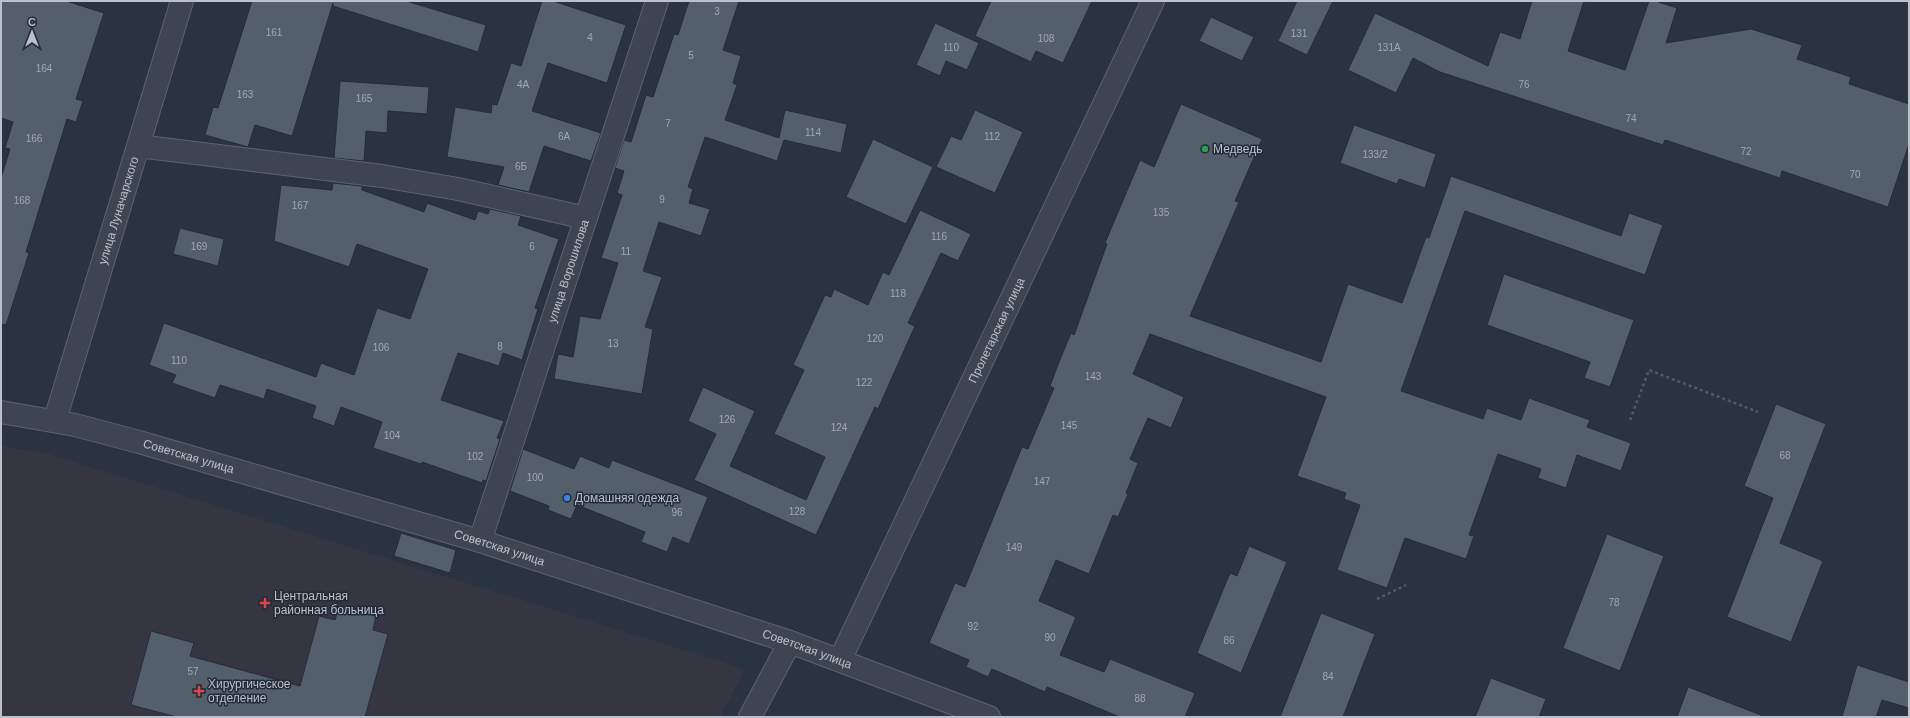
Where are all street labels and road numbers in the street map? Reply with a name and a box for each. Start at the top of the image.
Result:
street label: улица Луначарского [96,155,142,266]
street label: улица Ворошилова [545,218,592,324]
street label: Пролетарская улица [966,275,1028,385]
street label: Советская улица [141,437,236,476]
street label: Советская улица [452,527,547,569]
street label: Советская улица [761,626,854,672]

